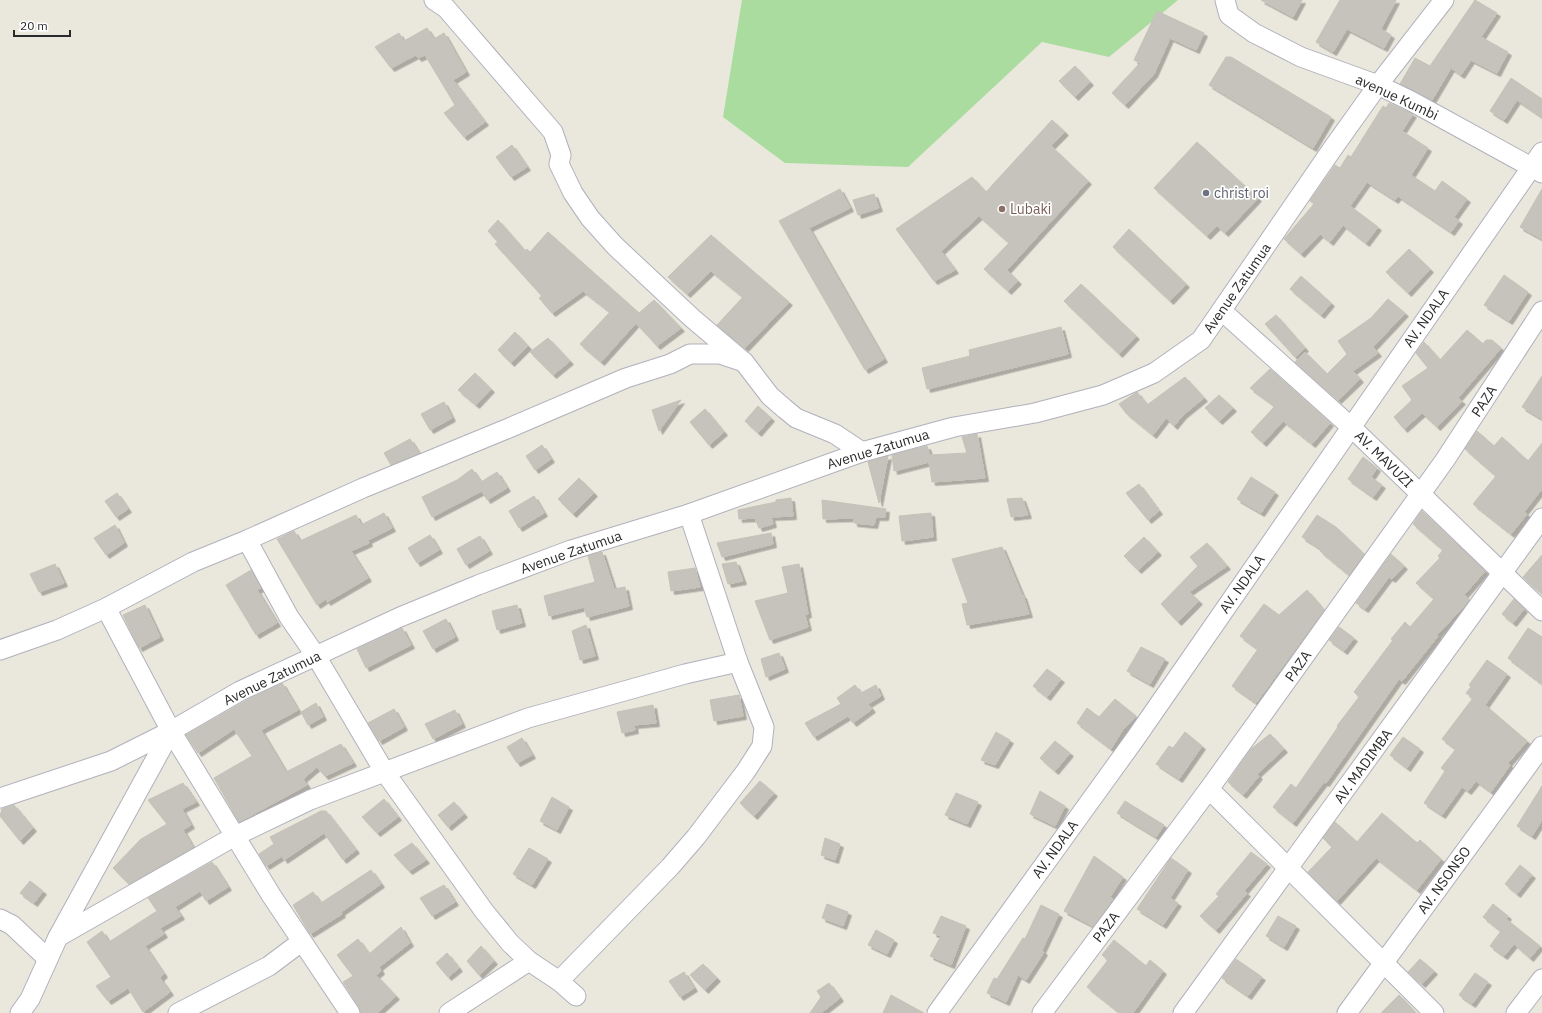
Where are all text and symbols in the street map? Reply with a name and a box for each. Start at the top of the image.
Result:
scale bar [14,12,70,38]
text: 20 m [20,18,48,33]
street label: avenue Kumbi [1353,70,1441,124]
place label: christ roi [1214,184,1269,202]
marker: christ roi [1201,188,1211,198]
place label: Lubaki [1010,200,1051,218]
marker: Lubaki [997,204,1007,214]
street label: Avenue Zatumua [1199,239,1275,337]
street label: AV. NDALA [1399,285,1453,351]
street label: PAZA [1467,382,1501,420]
street label: Avenue Zatumua [825,425,932,473]
street label: AV. MAVUZI [1351,427,1417,491]
street label: Avenue Zatumua [518,526,625,578]
street label: AV. NDALA [1215,551,1269,617]
street label: Avenue Zatumua [220,646,324,709]
street label: PAZA [1281,647,1315,685]
street label: AV. MADIMBA [1330,725,1396,807]
street label: AV. NDALA [1028,816,1082,882]
street label: AV. NSONSO [1413,843,1475,917]
street label: PAZA [1089,908,1123,946]

